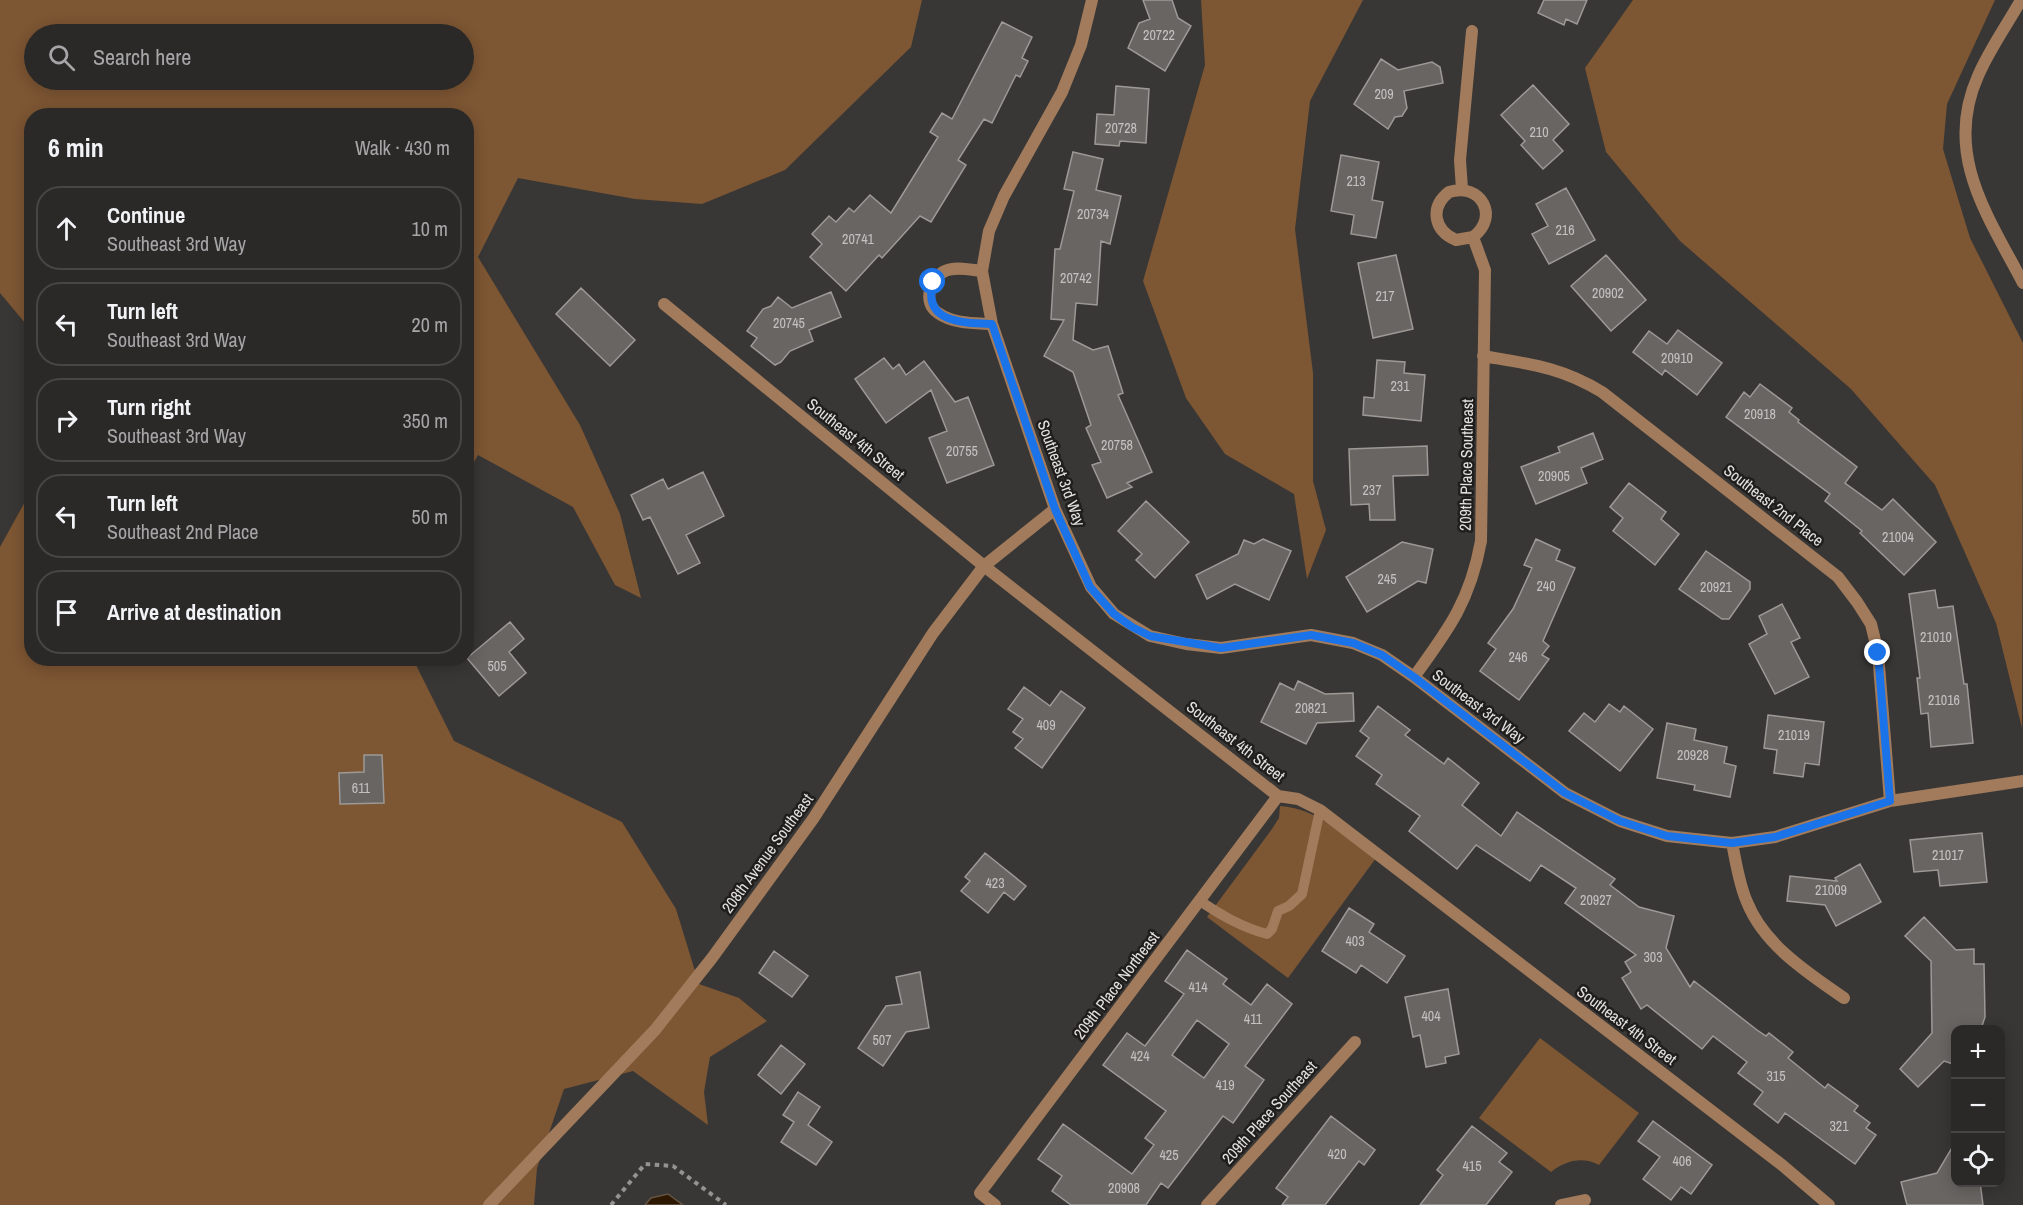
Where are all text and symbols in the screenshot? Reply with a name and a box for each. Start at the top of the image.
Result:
search box [24,24,474,90]
house number: 20722 [1143,26,1175,44]
icon: search [45,41,78,74]
text: Search here [93,42,191,72]
house number: 209 [1374,85,1394,103]
house number: 20728 [1105,119,1137,137]
house number: 210 [1529,123,1549,141]
text: 6 min [48,130,104,165]
text: Walk · 430 m [355,134,450,161]
house number: 213 [1346,172,1366,190]
text: Continue [107,200,185,230]
house number: 20734 [1077,205,1110,223]
icon: ahead [50,212,83,245]
text: 10 m [412,215,448,242]
house number: 216 [1555,221,1575,239]
text: Southeast 3rd Way [107,230,246,257]
house number: 20741 [842,230,875,248]
route start [919,268,945,294]
house number: 20742 [1060,269,1092,287]
house number: 20902 [1592,284,1624,302]
house number: 217 [1375,287,1395,305]
text: Turn left [107,296,178,326]
icon: left [50,308,83,341]
text: 20 m [412,311,448,338]
house number: 20745 [773,314,805,332]
text: Southeast 3rd Way [107,326,246,353]
house number: 20910 [1661,349,1693,367]
house number: 231 [1390,377,1410,395]
text: Turn right [107,392,191,422]
street label: Southeast 4th Street [803,393,910,485]
street label: 209th Place Southeast [1454,398,1478,531]
icon: right [50,404,83,437]
house number: 20918 [1744,405,1776,423]
text: 350 m [402,407,448,434]
street label: Southeast 3rd Way [1033,417,1091,529]
text: Southeast 3rd Way [107,422,246,449]
house number: 20758 [1101,436,1133,454]
house number: 20755 [946,442,978,460]
street label: Southeast 2nd Place [1720,459,1828,551]
house number: 20905 [1538,467,1570,485]
house number: 237 [1362,481,1382,499]
text: Turn left [107,488,178,518]
icon: left [50,500,83,533]
text: 50 m [412,503,448,530]
text: Southeast 2nd Place [107,518,258,545]
house number: 21004 [1882,528,1915,546]
house number: 245 [1377,570,1397,588]
house number: 240 [1536,577,1556,595]
house number: 20921 [1700,578,1733,596]
icon: arrive [50,596,83,629]
text: Arrive at destination [107,597,281,627]
house number: 21010 [1920,628,1952,646]
route end [1864,639,1890,665]
house number: 246 [1508,648,1528,666]
house number: 505 [487,657,507,675]
street label: Southeast 3rd Way [1428,664,1530,748]
house number: 21016 [1928,691,1960,709]
street label: Southeast 4th Street [1182,696,1290,787]
house number: 20821 [1295,699,1328,717]
house number: 409 [1036,716,1056,734]
house number: 21019 [1778,726,1810,744]
house number: 20928 [1677,746,1709,764]
house number: 611 [352,779,371,797]
street label: 208th Avenue Southeast [716,789,818,917]
house number: 21017 [1932,846,1964,864]
house number: 423 [985,874,1005,892]
house number: 21009 [1815,881,1847,899]
house number: 20927 [1580,891,1612,909]
street label: 209th Place Northeast [1068,926,1164,1043]
house number: 403 [1345,932,1365,950]
house number: 303 [1643,948,1663,966]
house number: 414 [1188,978,1208,996]
street label: Southeast 4th Street [1573,980,1682,1070]
house number: 404 [1421,1007,1441,1025]
house number: 411 [1244,1010,1263,1028]
map controls [1951,1025,2005,1187]
button: + [1951,1025,2005,1079]
house number: 507 [872,1031,892,1049]
house number: 424 [1130,1047,1150,1065]
street label: 209th Place Southeast [1217,1055,1322,1168]
house number: 315 [1766,1067,1786,1085]
house number: 419 [1215,1076,1235,1094]
button: − [1951,1079,2005,1133]
house number: 321 [1829,1117,1849,1135]
button: locate [1951,1133,2005,1187]
house number: 420 [1327,1145,1347,1163]
house number: 425 [1159,1146,1179,1164]
house number: 406 [1672,1152,1692,1170]
house number: 415 [1462,1157,1482,1175]
house number: 20908 [1108,1179,1140,1197]

